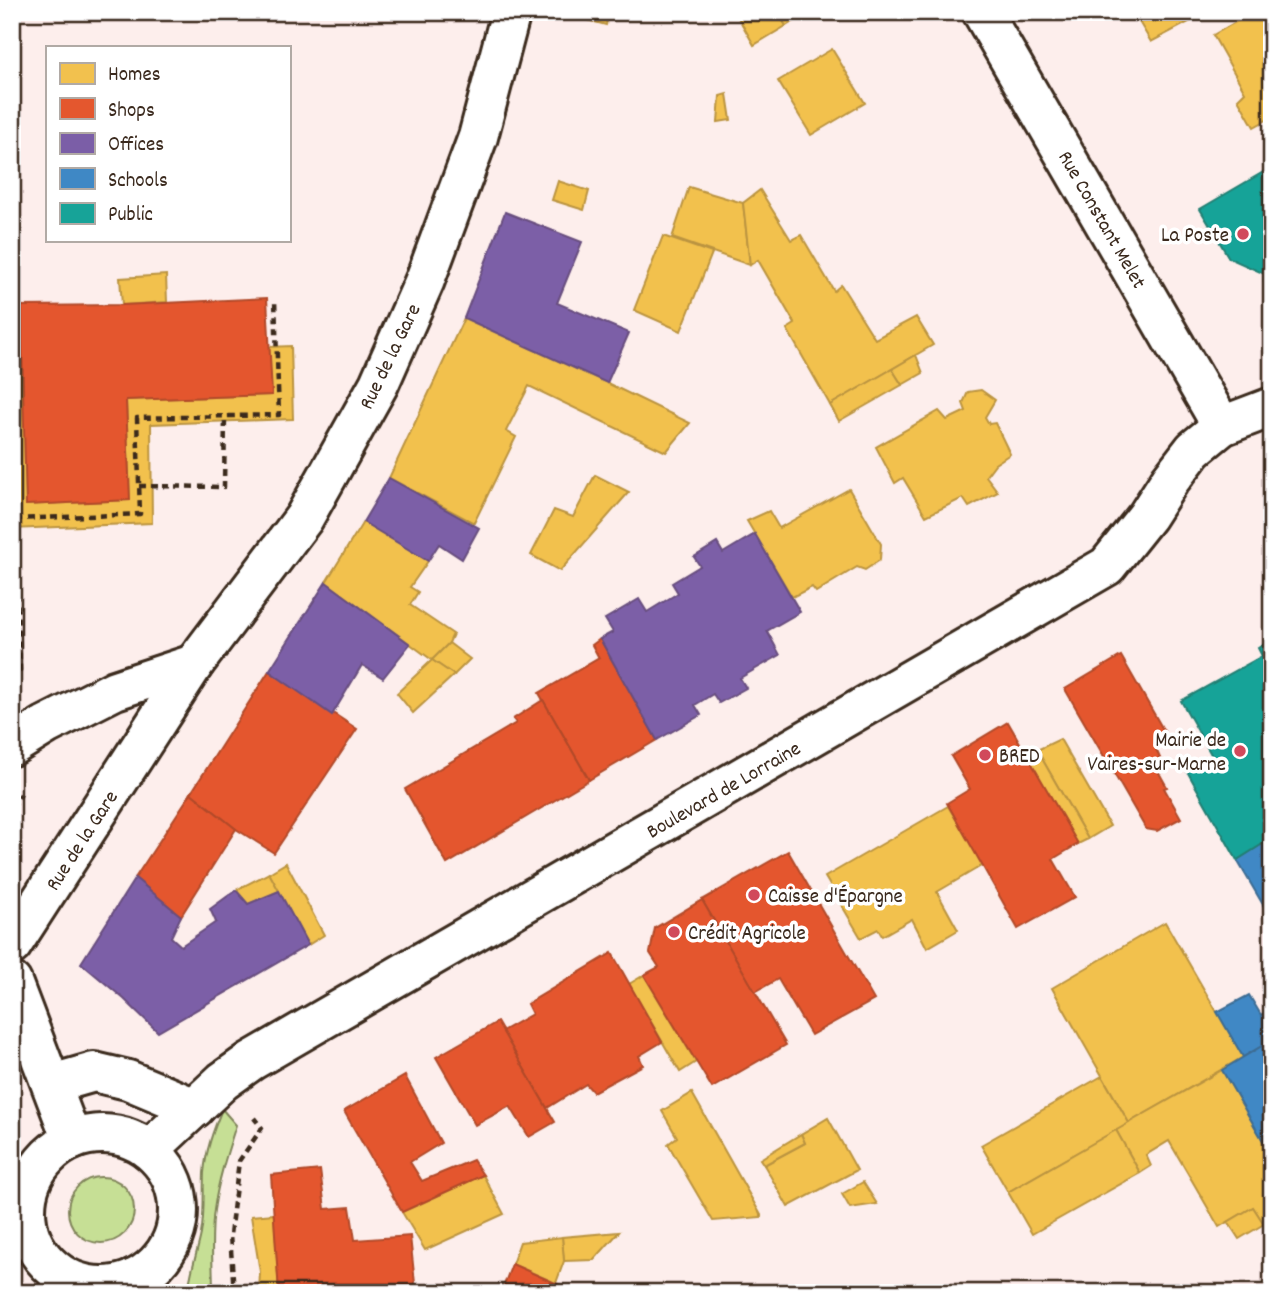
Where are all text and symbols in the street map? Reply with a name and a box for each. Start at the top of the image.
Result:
legend [46,46,290,242]
text: Homes [108,61,161,91]
text: Shops [108,97,155,127]
text: Offices [108,131,164,161]
street label: Rue Constant Melet [1049,146,1152,295]
text: Schools [108,167,168,197]
text: Public [108,201,153,231]
place label: La Poste [1161,222,1229,252]
marker: La Poste [1235,226,1251,242]
street label: Rue de la Gare [353,299,430,415]
place label: Mairie de Vaires-sur-Marne [1087,727,1226,781]
street label: Boulevard de Lorraine [642,735,807,848]
place label: BRED [999,743,1040,773]
marker: Mairie de Vaires-sur-Marne [1232,743,1248,759]
marker: BRED [977,747,993,763]
street label: Rue de la Gare [40,786,127,898]
place label: Caisse d'Épargne [768,883,903,913]
marker: Caisse d'Épargne [746,887,762,903]
place label: Crédit Agricole [688,920,806,950]
marker: Crédit Agricole [666,924,682,940]

